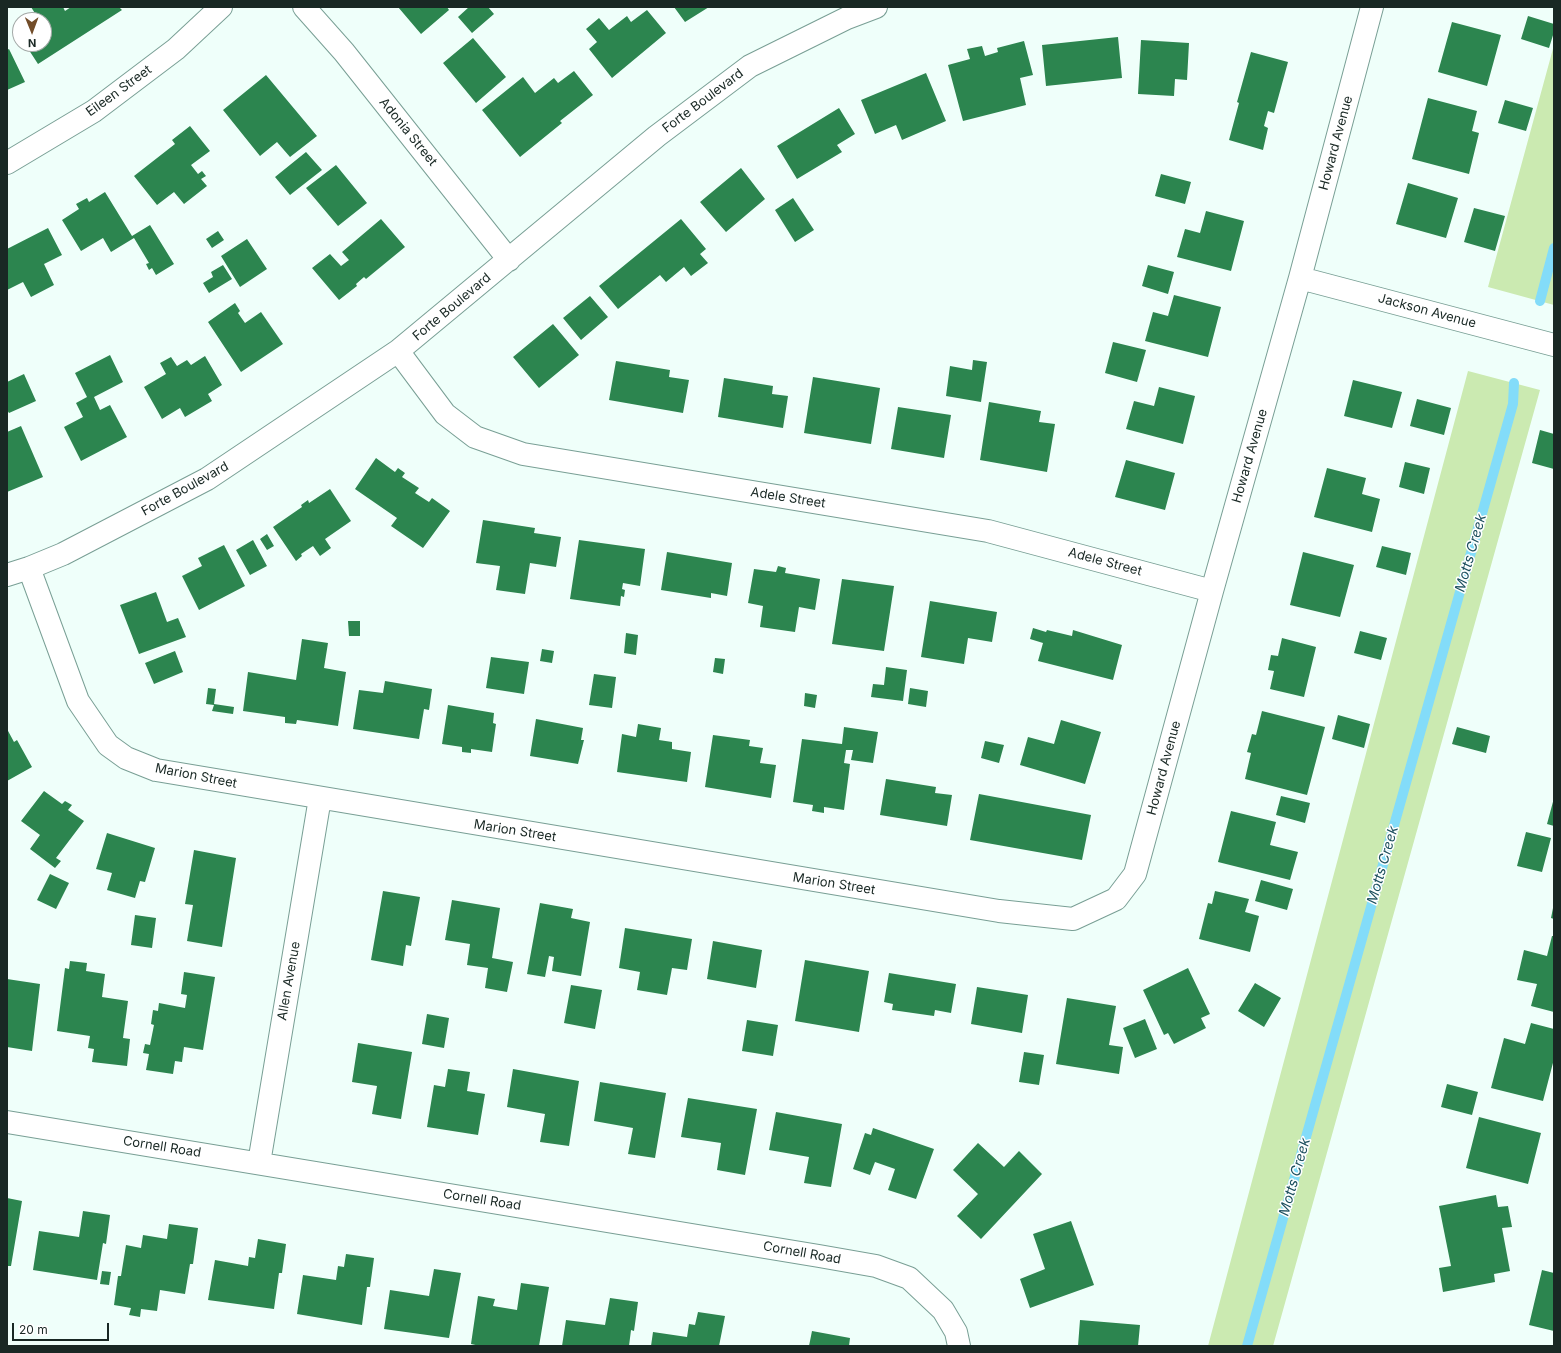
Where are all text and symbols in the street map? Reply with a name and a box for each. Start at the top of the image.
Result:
north arrow [12,12,52,52]
text: N [28,36,37,50]
street label: Eileen Street [83,62,155,120]
street label: Forte Boulevard [660,66,746,136]
street label: Howard Avenue [1316,94,1356,192]
street label: Adonia Street [376,95,440,169]
street label: Forte Boulevard [410,270,494,344]
street label: Jackson Avenue [1376,290,1478,332]
street label: Howard Avenue [1229,407,1271,505]
street label: Forte Boulevard [139,459,231,519]
street label: Adele Street [749,484,827,512]
water label: Motts Creek [1452,512,1490,594]
street label: Adele Street [1066,545,1144,579]
street label: Howard Avenue [1144,719,1184,817]
street label: Marion Street [154,760,238,792]
street label: Marion Street [473,817,557,845]
water label: Motts Creek [1364,824,1402,906]
street label: Marion Street [792,870,876,898]
street label: Allen Avenue [274,940,304,1022]
street label: Cornell Road [122,1133,202,1161]
water label: Motts Creek [1276,1136,1314,1218]
street label: Cornell Road [442,1186,522,1214]
street label: Cornell Road [762,1238,842,1268]
scale bar [14,1315,111,1341]
text: 20 m [19,1322,48,1337]

